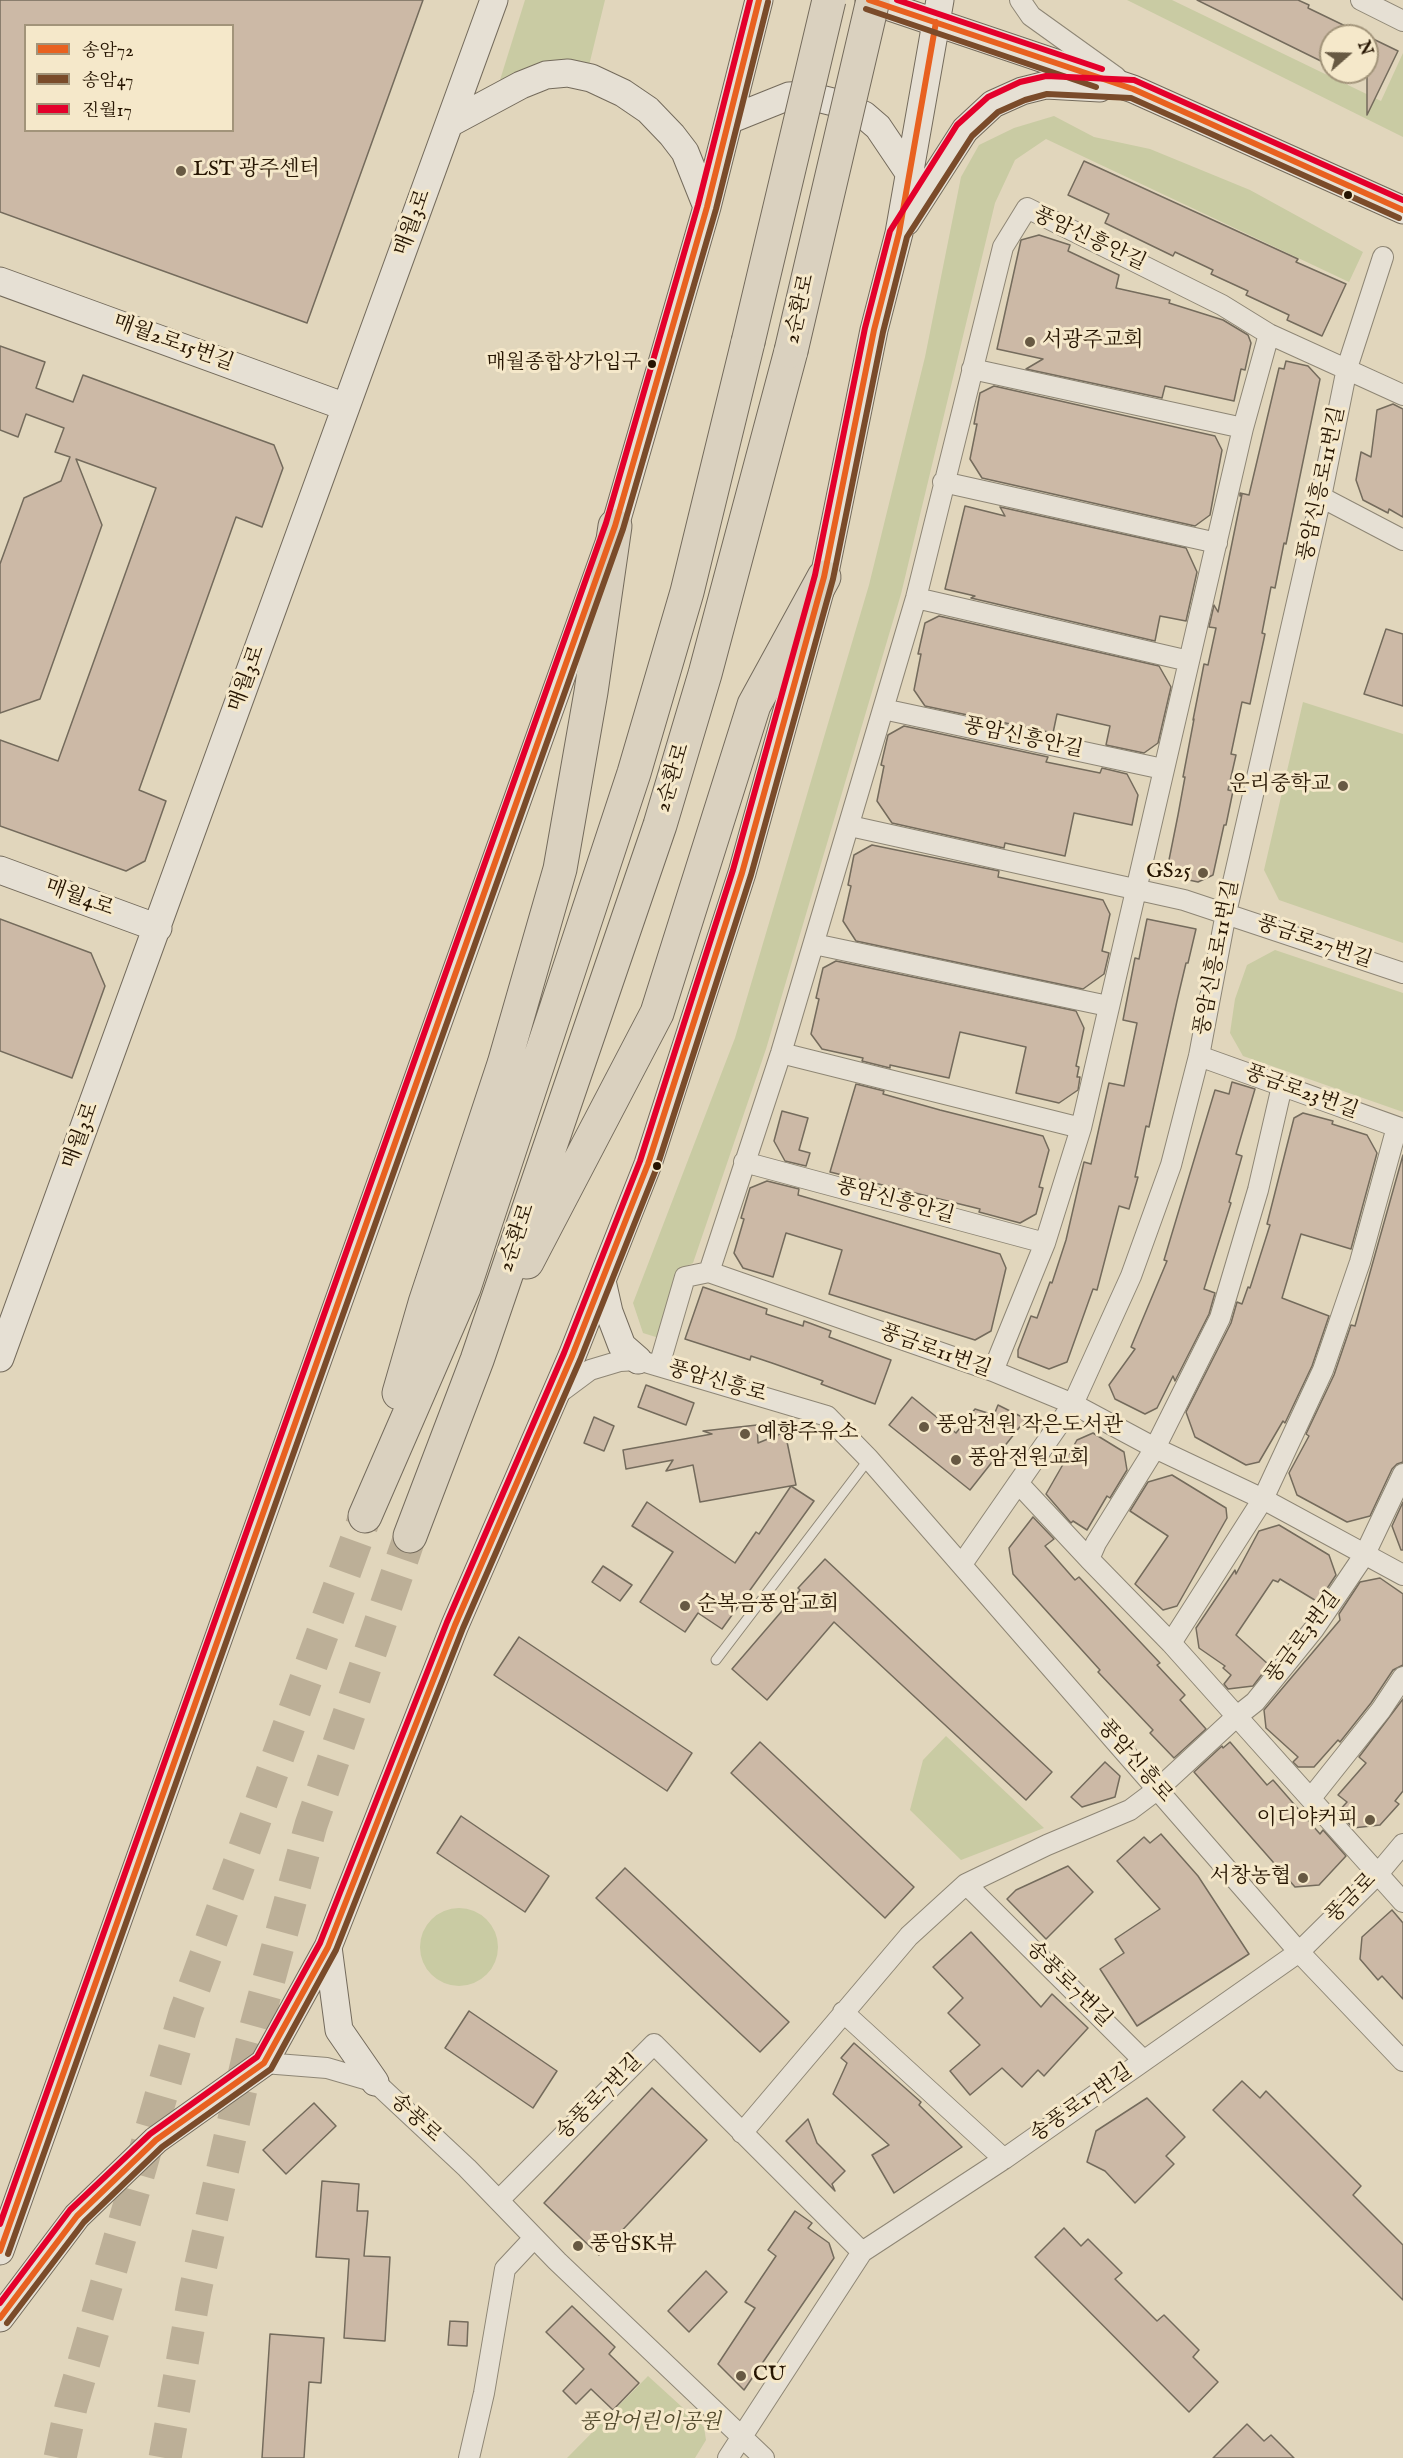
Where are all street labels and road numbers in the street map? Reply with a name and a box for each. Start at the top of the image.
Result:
street label: 매월3로 [390,186,438,260]
street label: 풍암신흥안길 [1029,203,1149,277]
street label: 2순환로 [781,272,821,346]
street label: 매월2로15번길 [109,310,237,378]
street label: 풍암신흥로11번길 [1294,404,1352,564]
street label: 매월3로 [224,642,272,716]
street label: 풍암신흥안길 [961,714,1085,764]
street label: 2순환로 [652,741,696,815]
street label: 매월4로 [41,875,117,923]
street label: 풍암신흥로11번길 [1191,878,1245,1038]
street label: 풍금로27번길 [1253,911,1375,975]
street label: 풍금로23번길 [1241,1061,1361,1125]
street label: 매월3로 [58,1099,106,1173]
street label: 풍암신흥안길 [833,1174,957,1230]
street label: 2순환로 [495,1200,541,1276]
street label: 풍금로11번길 [876,1320,994,1384]
street label: 풍암신흥로 [665,1357,769,1409]
street label: 풍금로3번길 [1261,1587,1347,1689]
street label: 풍암신흥로 [1091,1715,1177,1809]
street label: 풍금로 [1322,1869,1382,1929]
street label: 송풍로7번길 [1020,1937,1116,2033]
street label: 송풍로7번길 [552,2050,648,2146]
street label: 송풍로17번길 [1026,2060,1138,2148]
street label: 송풍로 [384,2089,446,2149]

